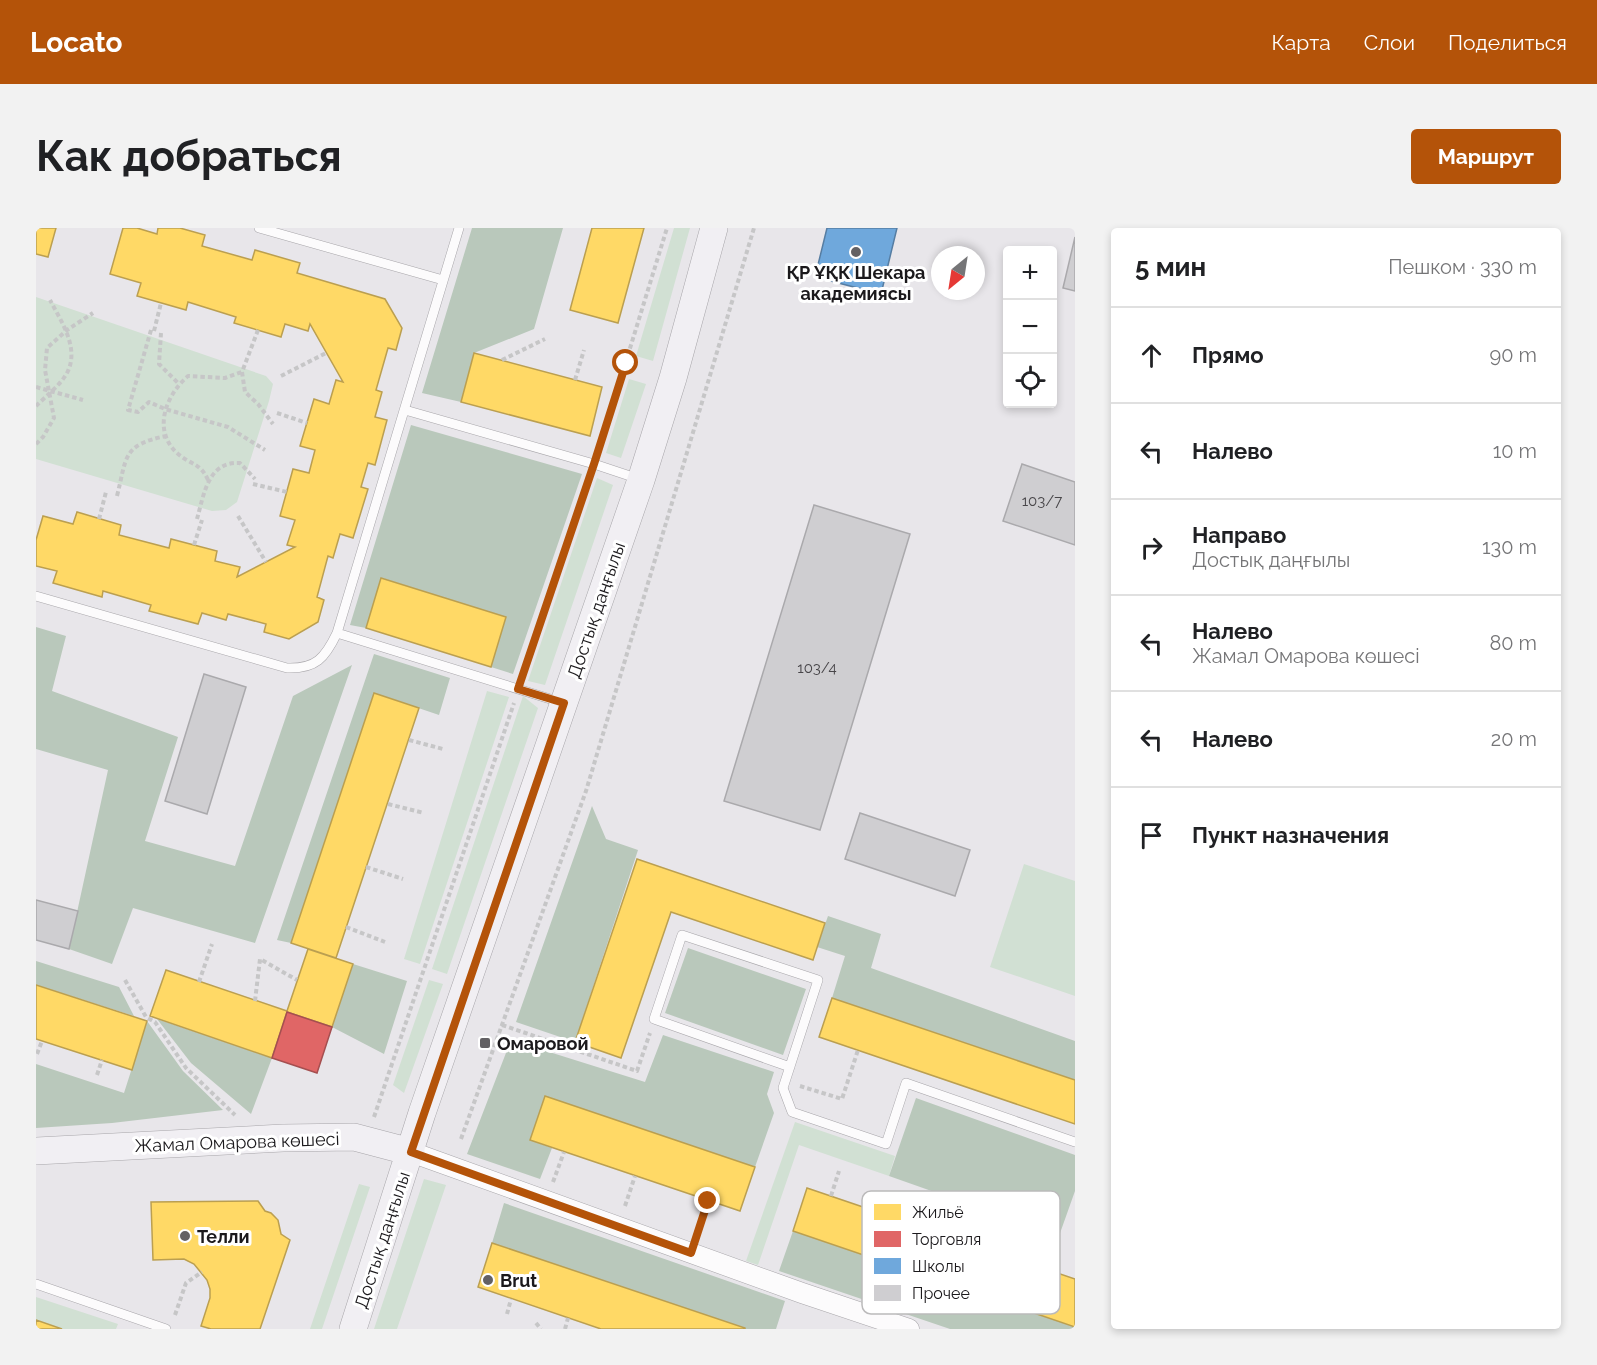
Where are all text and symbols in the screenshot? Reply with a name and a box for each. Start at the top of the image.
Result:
text: Locato [30,26,122,59]
text: Карта [1272,30,1331,55]
text: Слои [1364,30,1415,55]
text: Поделиться [1448,30,1567,55]
button: Маршрут [1411,129,1561,184]
text: Как добраться [36,132,342,181]
marker: ҚР ҰҚК Шекара академиясы [849,245,863,259]
north arrow [931,246,985,300]
map controls [1003,246,1057,408]
button: + [1003,246,1057,300]
text: 5 мин [1135,252,1206,282]
text: Пешком · 330 m [1388,255,1537,279]
place label: ҚР ҰҚК Шекара академиясы [787,262,925,304]
button: − [1003,300,1057,354]
icon: ahead [1135,339,1168,372]
text: Прямо [1192,342,1264,368]
text: 90 m [1490,343,1537,367]
route start [612,349,638,375]
button: locate [1003,354,1057,408]
icon: left [1135,435,1168,468]
text: Налево [1192,438,1273,464]
text: 10 m [1493,439,1537,463]
house number: 103/7 [1022,492,1062,510]
text: Направо [1192,522,1286,548]
icon: right [1135,531,1168,564]
text: 130 m [1482,535,1537,559]
street label: Достық даңғылы [563,539,629,681]
text: Достық даңғылы [1192,548,1350,572]
text: Налево [1192,618,1273,644]
icon: left [1135,627,1168,660]
text: 80 m [1489,631,1537,655]
text: Жамал Омарова көшесі [1192,644,1420,668]
house number: 103/4 [797,659,837,677]
icon: left [1135,723,1168,756]
text: Налево [1192,726,1273,752]
text: 20 m [1491,727,1537,751]
icon: arrive [1135,819,1168,852]
text: Пункт назначения [1192,822,1389,848]
place label: Омаровой [497,1033,588,1054]
marker: Омаровой [478,1036,492,1050]
street label: Жамал Омарова көшесі [134,1128,340,1156]
street label: Достық даңғылы [350,1169,414,1311]
route end [694,1187,720,1213]
legend [862,1191,1060,1314]
text: Жильё [912,1203,964,1222]
place label: Телли [197,1226,250,1247]
marker: Телли [178,1229,192,1243]
text: Торговля [912,1230,981,1249]
text: Школы [912,1257,965,1276]
place label: Brut [500,1270,537,1291]
marker: Brut [481,1273,495,1287]
text: Прочее [912,1284,970,1303]

